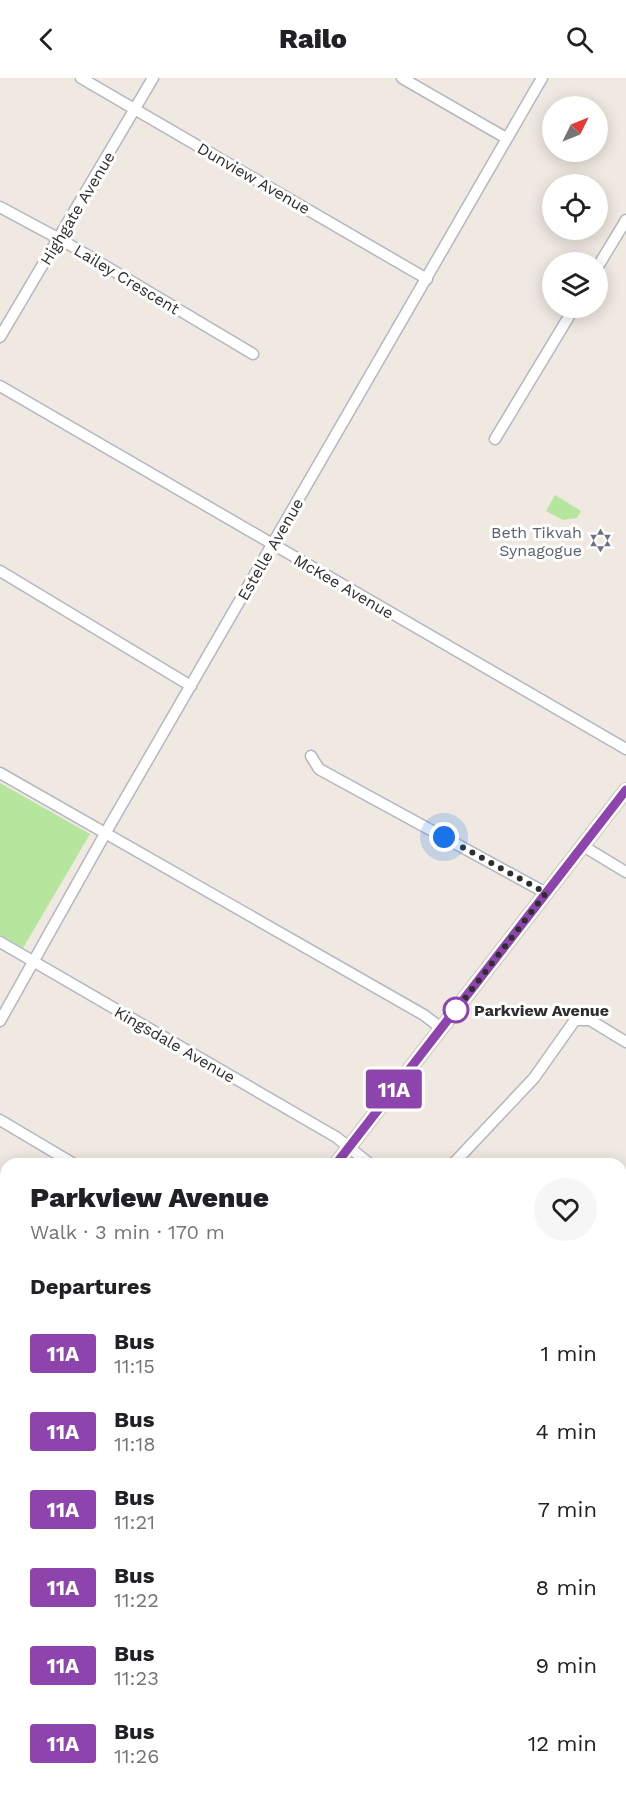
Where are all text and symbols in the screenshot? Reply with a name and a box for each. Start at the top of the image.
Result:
icon: back [30,23,63,56]
text: Railo [279,23,347,55]
icon: search [563,23,596,56]
north arrow [542,96,608,162]
map controls [542,96,608,318]
street label: Dunview Avenue [194,138,314,218]
street label: Highgate Avenue [36,148,119,268]
button: locate [542,174,608,240]
street label: Lailey Crescent [71,240,183,319]
button: layers [542,252,608,318]
street label: Estelle Avenue [233,495,307,604]
place label: Beth Tikvah Synagogue [491,523,582,560]
synagogue icon: Beth Tikvah Synagogue [587,528,613,554]
street label: McKee Avenue [290,550,397,623]
your location [429,822,459,852]
marker: Parkview Avenue [443,997,469,1023]
place label: Parkview Avenue [474,1001,609,1020]
street label: Kingsdale Avenue [111,1002,238,1087]
line badge: 11A [360,1070,428,1108]
text: 11A [378,1077,410,1102]
button: heart [534,1178,597,1241]
text: Parkview Avenue [30,1181,269,1214]
text: Walk · 3 min · 170 m [30,1220,225,1244]
text: Departures [30,1274,151,1299]
text: Bus [114,1329,154,1354]
text: 11A [47,1341,79,1366]
text: 1 min [540,1341,597,1366]
text: 11:15 [114,1354,155,1378]
text: Bus [114,1407,154,1432]
text: 11A [47,1419,79,1444]
text: 4 min [536,1419,597,1444]
text: 11:18 [114,1432,156,1456]
text: Bus [114,1485,154,1510]
text: 11A [47,1497,79,1522]
text: 7 min [537,1497,597,1522]
text: 11:21 [114,1510,155,1534]
text: Bus [114,1563,154,1588]
text: 11A [47,1575,79,1600]
text: 8 min [536,1575,597,1600]
text: 11:22 [114,1588,159,1612]
text: Bus [114,1641,154,1666]
text: 11A [47,1653,79,1678]
text: 9 min [535,1653,597,1678]
text: 11:23 [114,1666,159,1690]
text: Bus [114,1719,154,1744]
text: 11A [47,1731,79,1756]
text: 12 min [528,1731,597,1756]
text: 11:26 [114,1744,159,1768]

